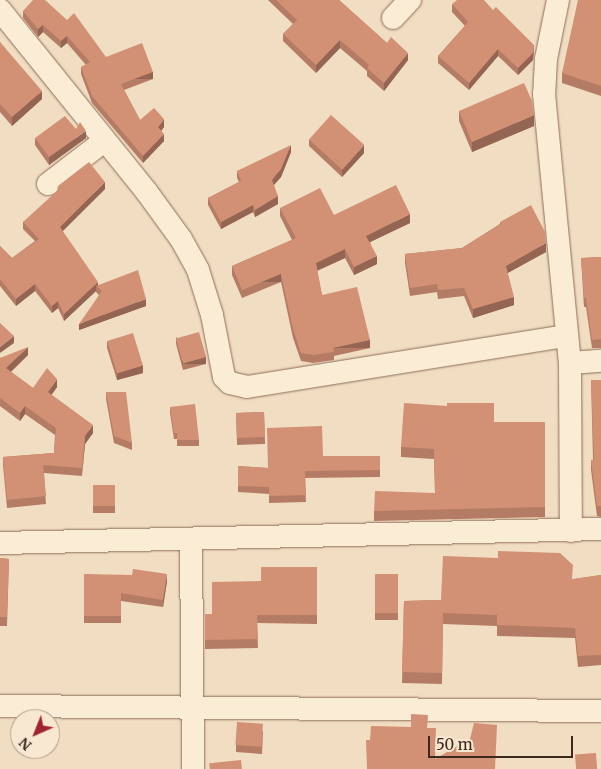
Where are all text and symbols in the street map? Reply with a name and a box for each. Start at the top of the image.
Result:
north arrow [10,709,60,759]
scale bar [431,726,576,758]
text: N [15,734,36,754]
text: 50 m [436,735,473,754]

